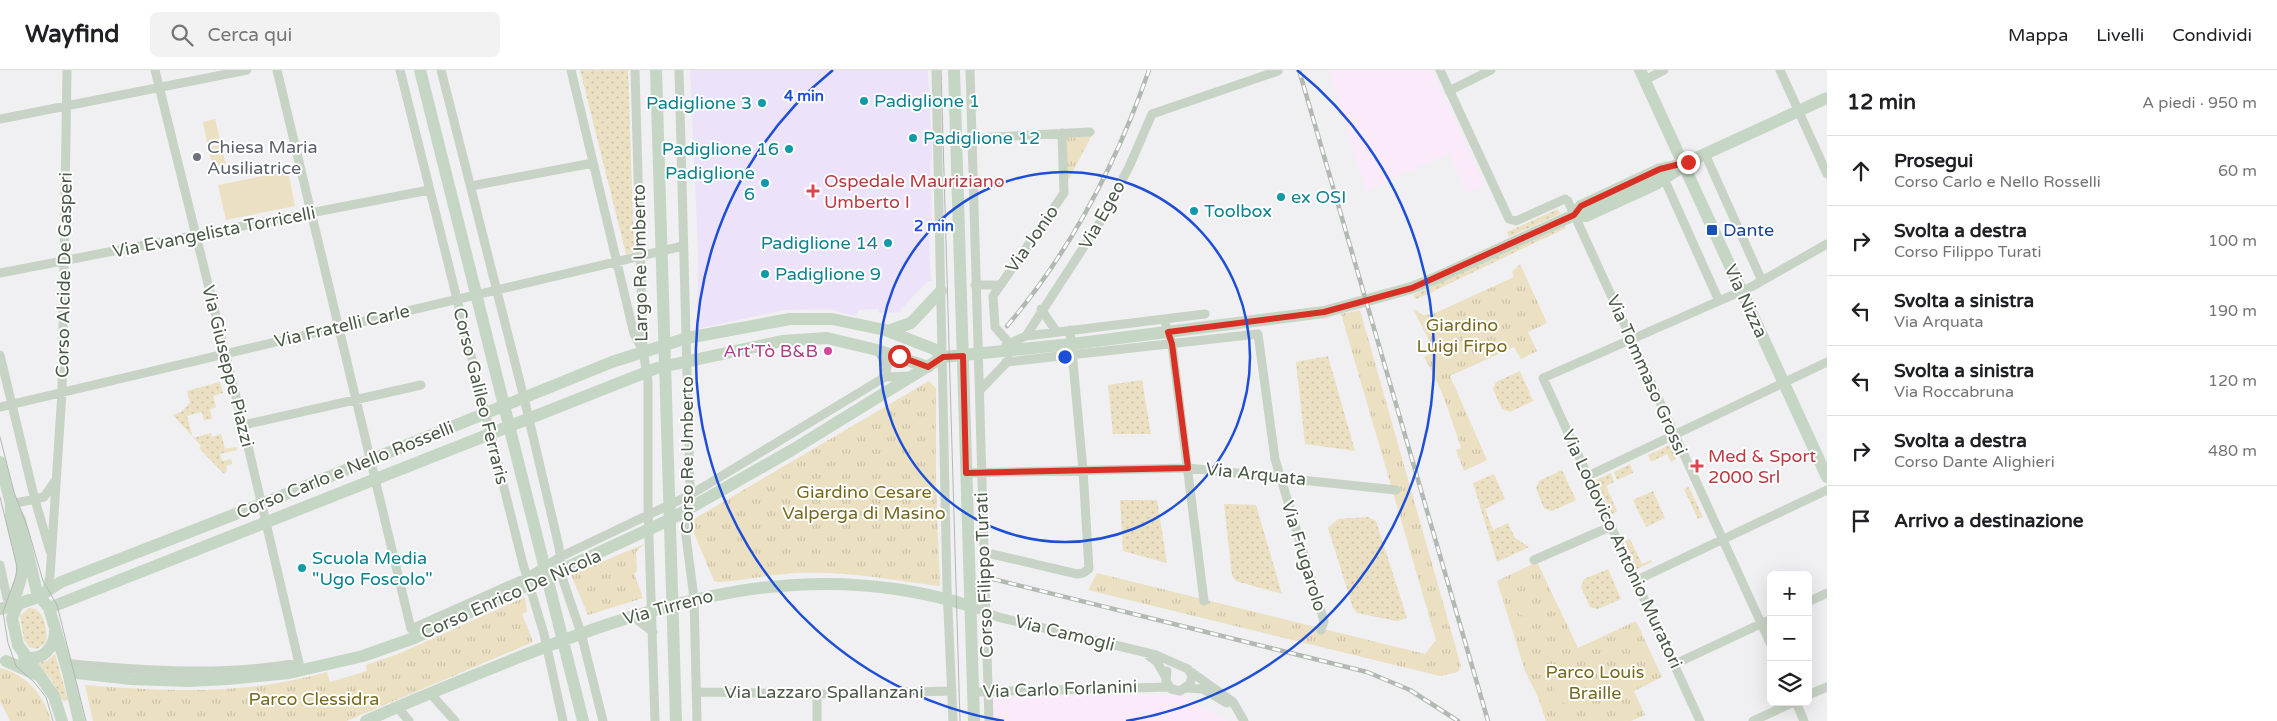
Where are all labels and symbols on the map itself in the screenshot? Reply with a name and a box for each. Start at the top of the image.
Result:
text: 4 min [784,87,824,105]
place label: Padiglione 1 [874,90,980,112]
place label: Padiglione 3 [646,92,752,114]
marker: Padiglione 1 [858,95,870,107]
marker: Padiglione 3 [756,97,768,109]
place label: Padiglione 12 [923,127,1040,149]
marker: Padiglione 12 [907,132,919,144]
place label: Chiesa Maria Ausiliatrice [207,136,318,179]
place label: Padiglione 16 [662,138,779,160]
marker: Padiglione 16 [783,143,795,155]
marker: Chiesa Maria Ausiliatrice [191,151,203,163]
route end [1677,151,1700,174]
place label: Padiglione 6 [665,162,755,205]
place label: Ospedale Mauriziano Umberto I [824,170,1005,213]
street label: Corso Alcide De Gasperi [51,172,77,378]
marker: Padiglione 6 [759,177,771,189]
street label: Via Egeo [1074,177,1130,253]
street label: Largo Re Umberto [628,184,652,342]
marker: Ospedale Mauriziano Umberto I [806,184,820,198]
place label: ex OSI [1291,186,1346,208]
marker: ex OSI [1275,191,1287,203]
place label: Toolbox [1204,200,1272,222]
street label: Via Jonio [1001,201,1063,277]
street label: Via Evangelista Torricelli [111,202,317,262]
marker: Toolbox [1188,205,1200,217]
text: 2 min [914,217,954,235]
place label: Dante [1723,219,1774,241]
marker: Dante [1705,223,1719,237]
place label: Padiglione 14 [761,232,878,254]
marker: Padiglione 14 [882,237,894,249]
street label: Via Nizza [1719,261,1773,341]
place label: Padiglione 9 [775,263,881,285]
marker: Padiglione 9 [759,268,771,280]
street label: Via Giuseppe Piazzi [197,283,259,449]
street label: Via Tommaso Grossi [1602,292,1692,458]
street label: Via Fratelli Carle [272,300,412,352]
street label: Corso Galileo Ferraris [448,305,514,487]
park label: Giardino Luigi Firpo [1417,314,1507,357]
place label: Art'Tò B&B [723,340,818,362]
marker: Art'Tò B&B [822,345,834,357]
route start [888,345,911,368]
centre of rings [1056,348,1074,366]
street label: Corso Re Umberto [676,376,698,534]
street label: Corso Carlo e Nello Rosselli [233,416,457,524]
street label: Via Lodovico Antonio Muratori [1557,426,1687,672]
place label: Med & Sport 2000 Srl [1708,445,1816,488]
street label: Via Arquata [1205,458,1307,490]
marker: Med & Sport 2000 Srl [1690,459,1704,473]
park label: Giardino Cesare Valperga di Masino [782,481,946,524]
street label: Corso Filippo Turati [970,492,998,658]
street label: Via Frugarolo [1277,498,1331,614]
street label: Corso Enrico De Nicola [417,544,605,644]
place label: Scuola Media "Ugo Foscolo" [312,547,433,590]
marker: Scuola Media "Ugo Foscolo" [296,562,308,574]
street label: Via Tirreno [620,584,716,630]
street label: Via Camogli [1013,610,1117,656]
park label: Parco Louis Braille [1546,661,1644,704]
street label: Via Carlo Forlanini [982,675,1138,703]
street label: Via Lazzaro Spallanzani [724,681,924,703]
park label: Parco Clessidra [249,688,379,710]

